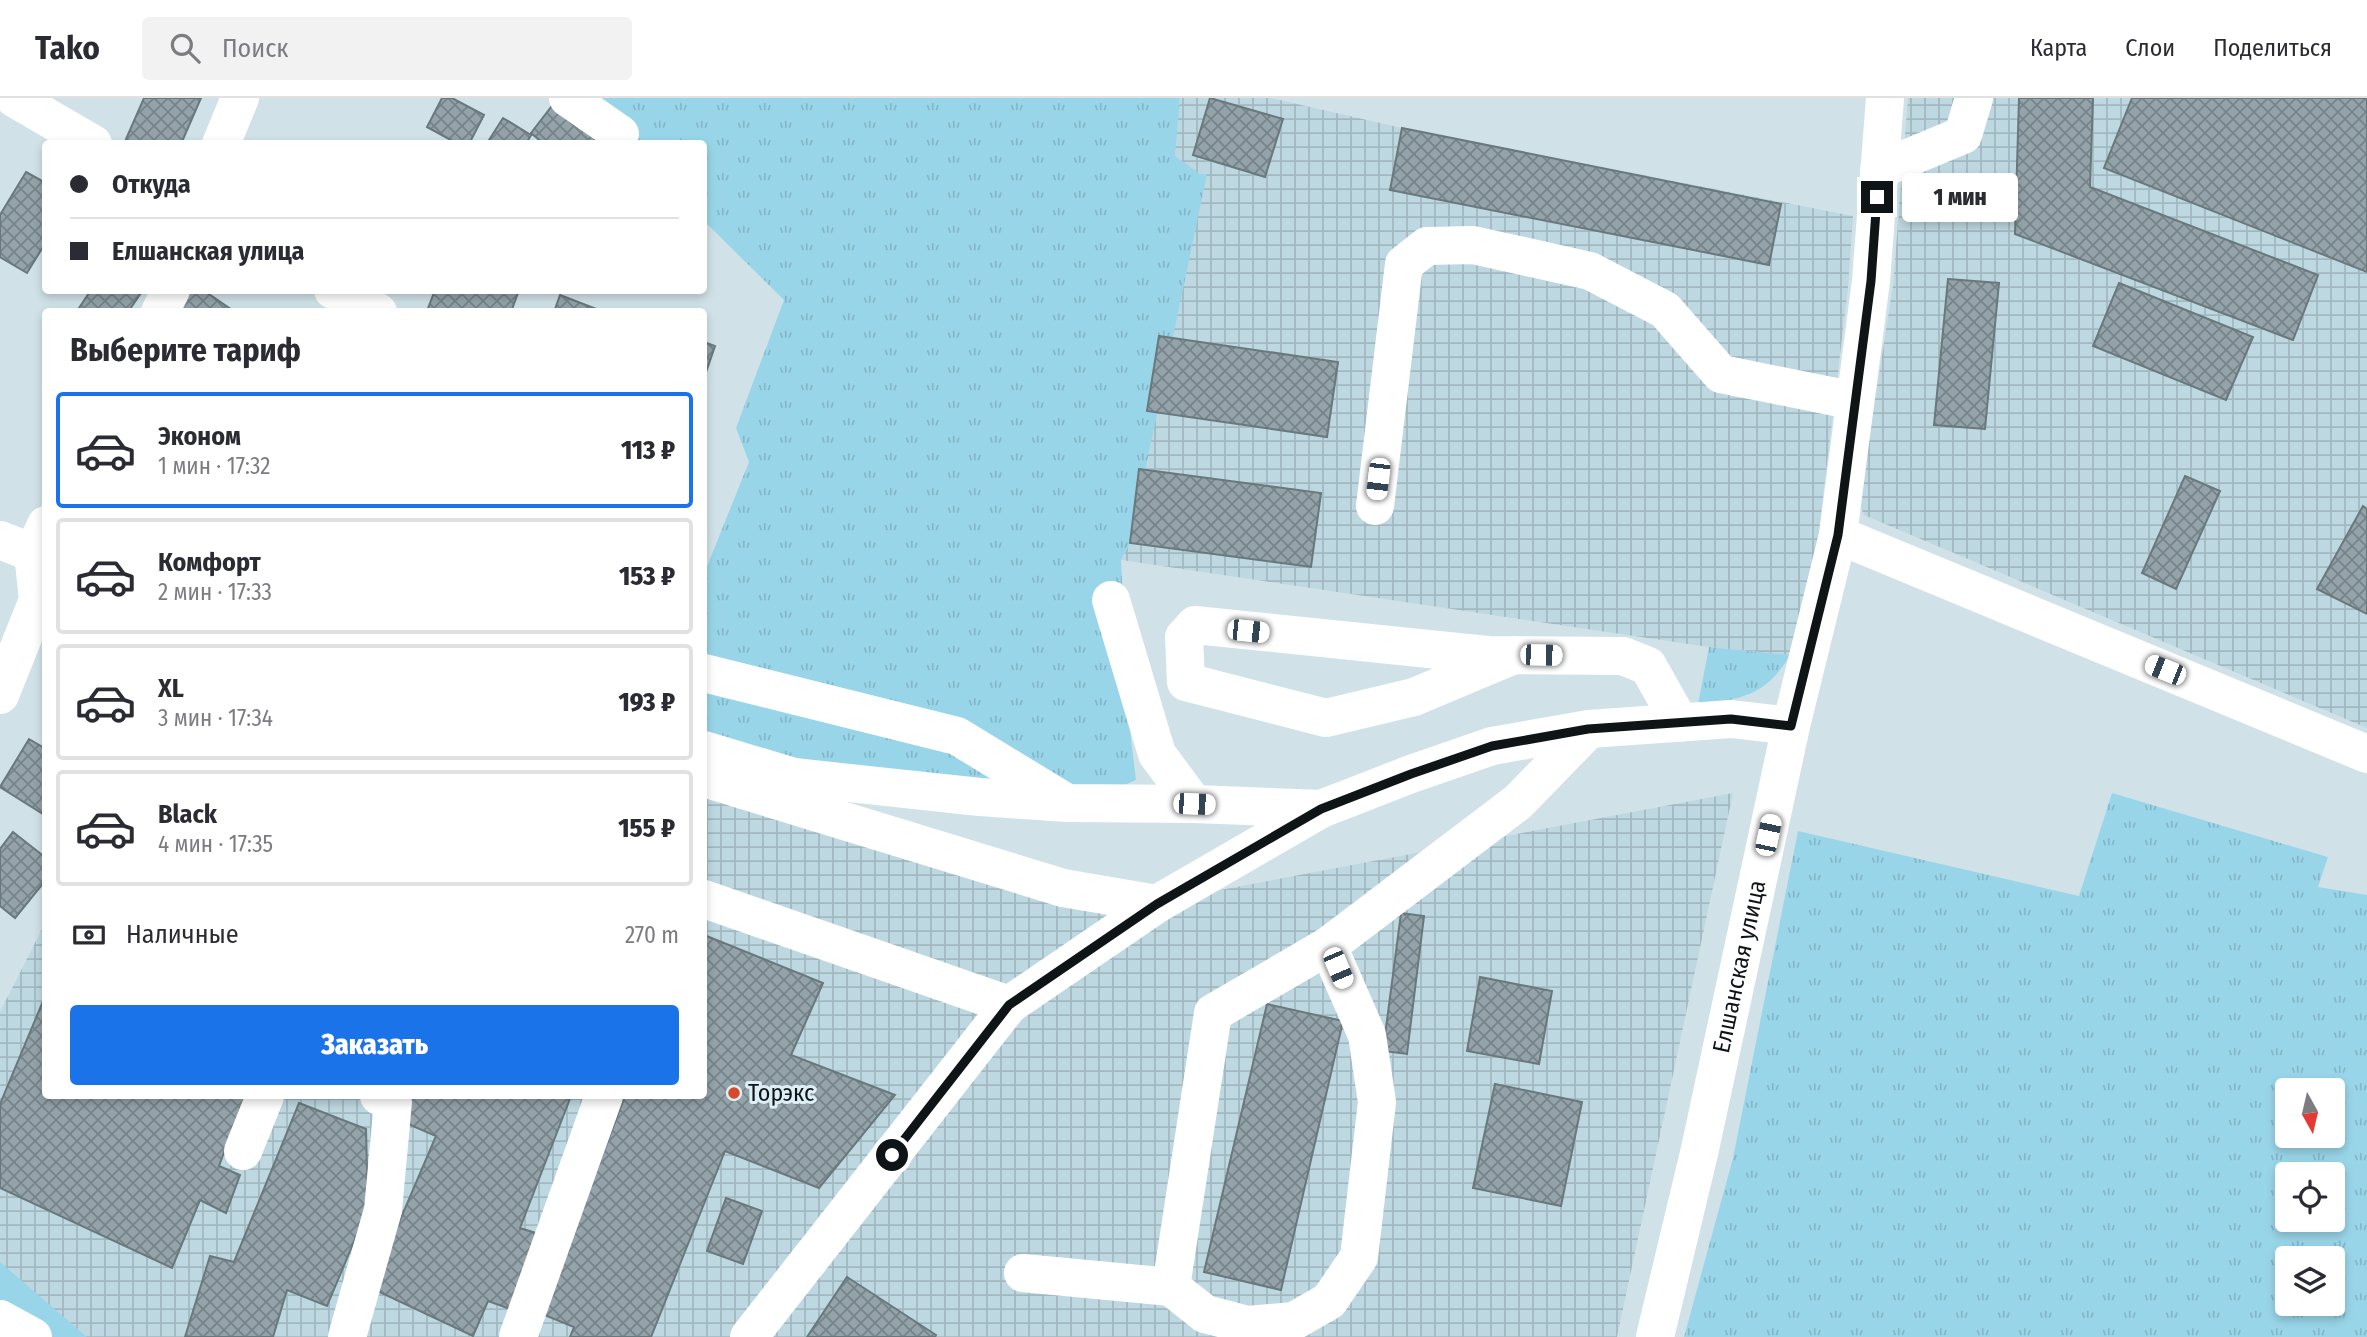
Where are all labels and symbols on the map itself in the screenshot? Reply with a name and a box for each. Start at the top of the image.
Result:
callout: 1 мин [1902,172,2017,222]
route end [1861,181,1893,213]
car [1366,457,1391,501]
car [1227,618,1270,644]
car [1520,644,1563,666]
car [2142,652,2189,688]
car [1173,793,1216,815]
car [1754,812,1783,858]
street label: Елшанская улица [1707,878,1771,1055]
car [1321,945,1356,991]
north arrow [2275,1078,2345,1148]
place label: Торэкс [748,1079,814,1107]
marker: Торэкс [726,1085,742,1101]
route start [876,1139,908,1171]

